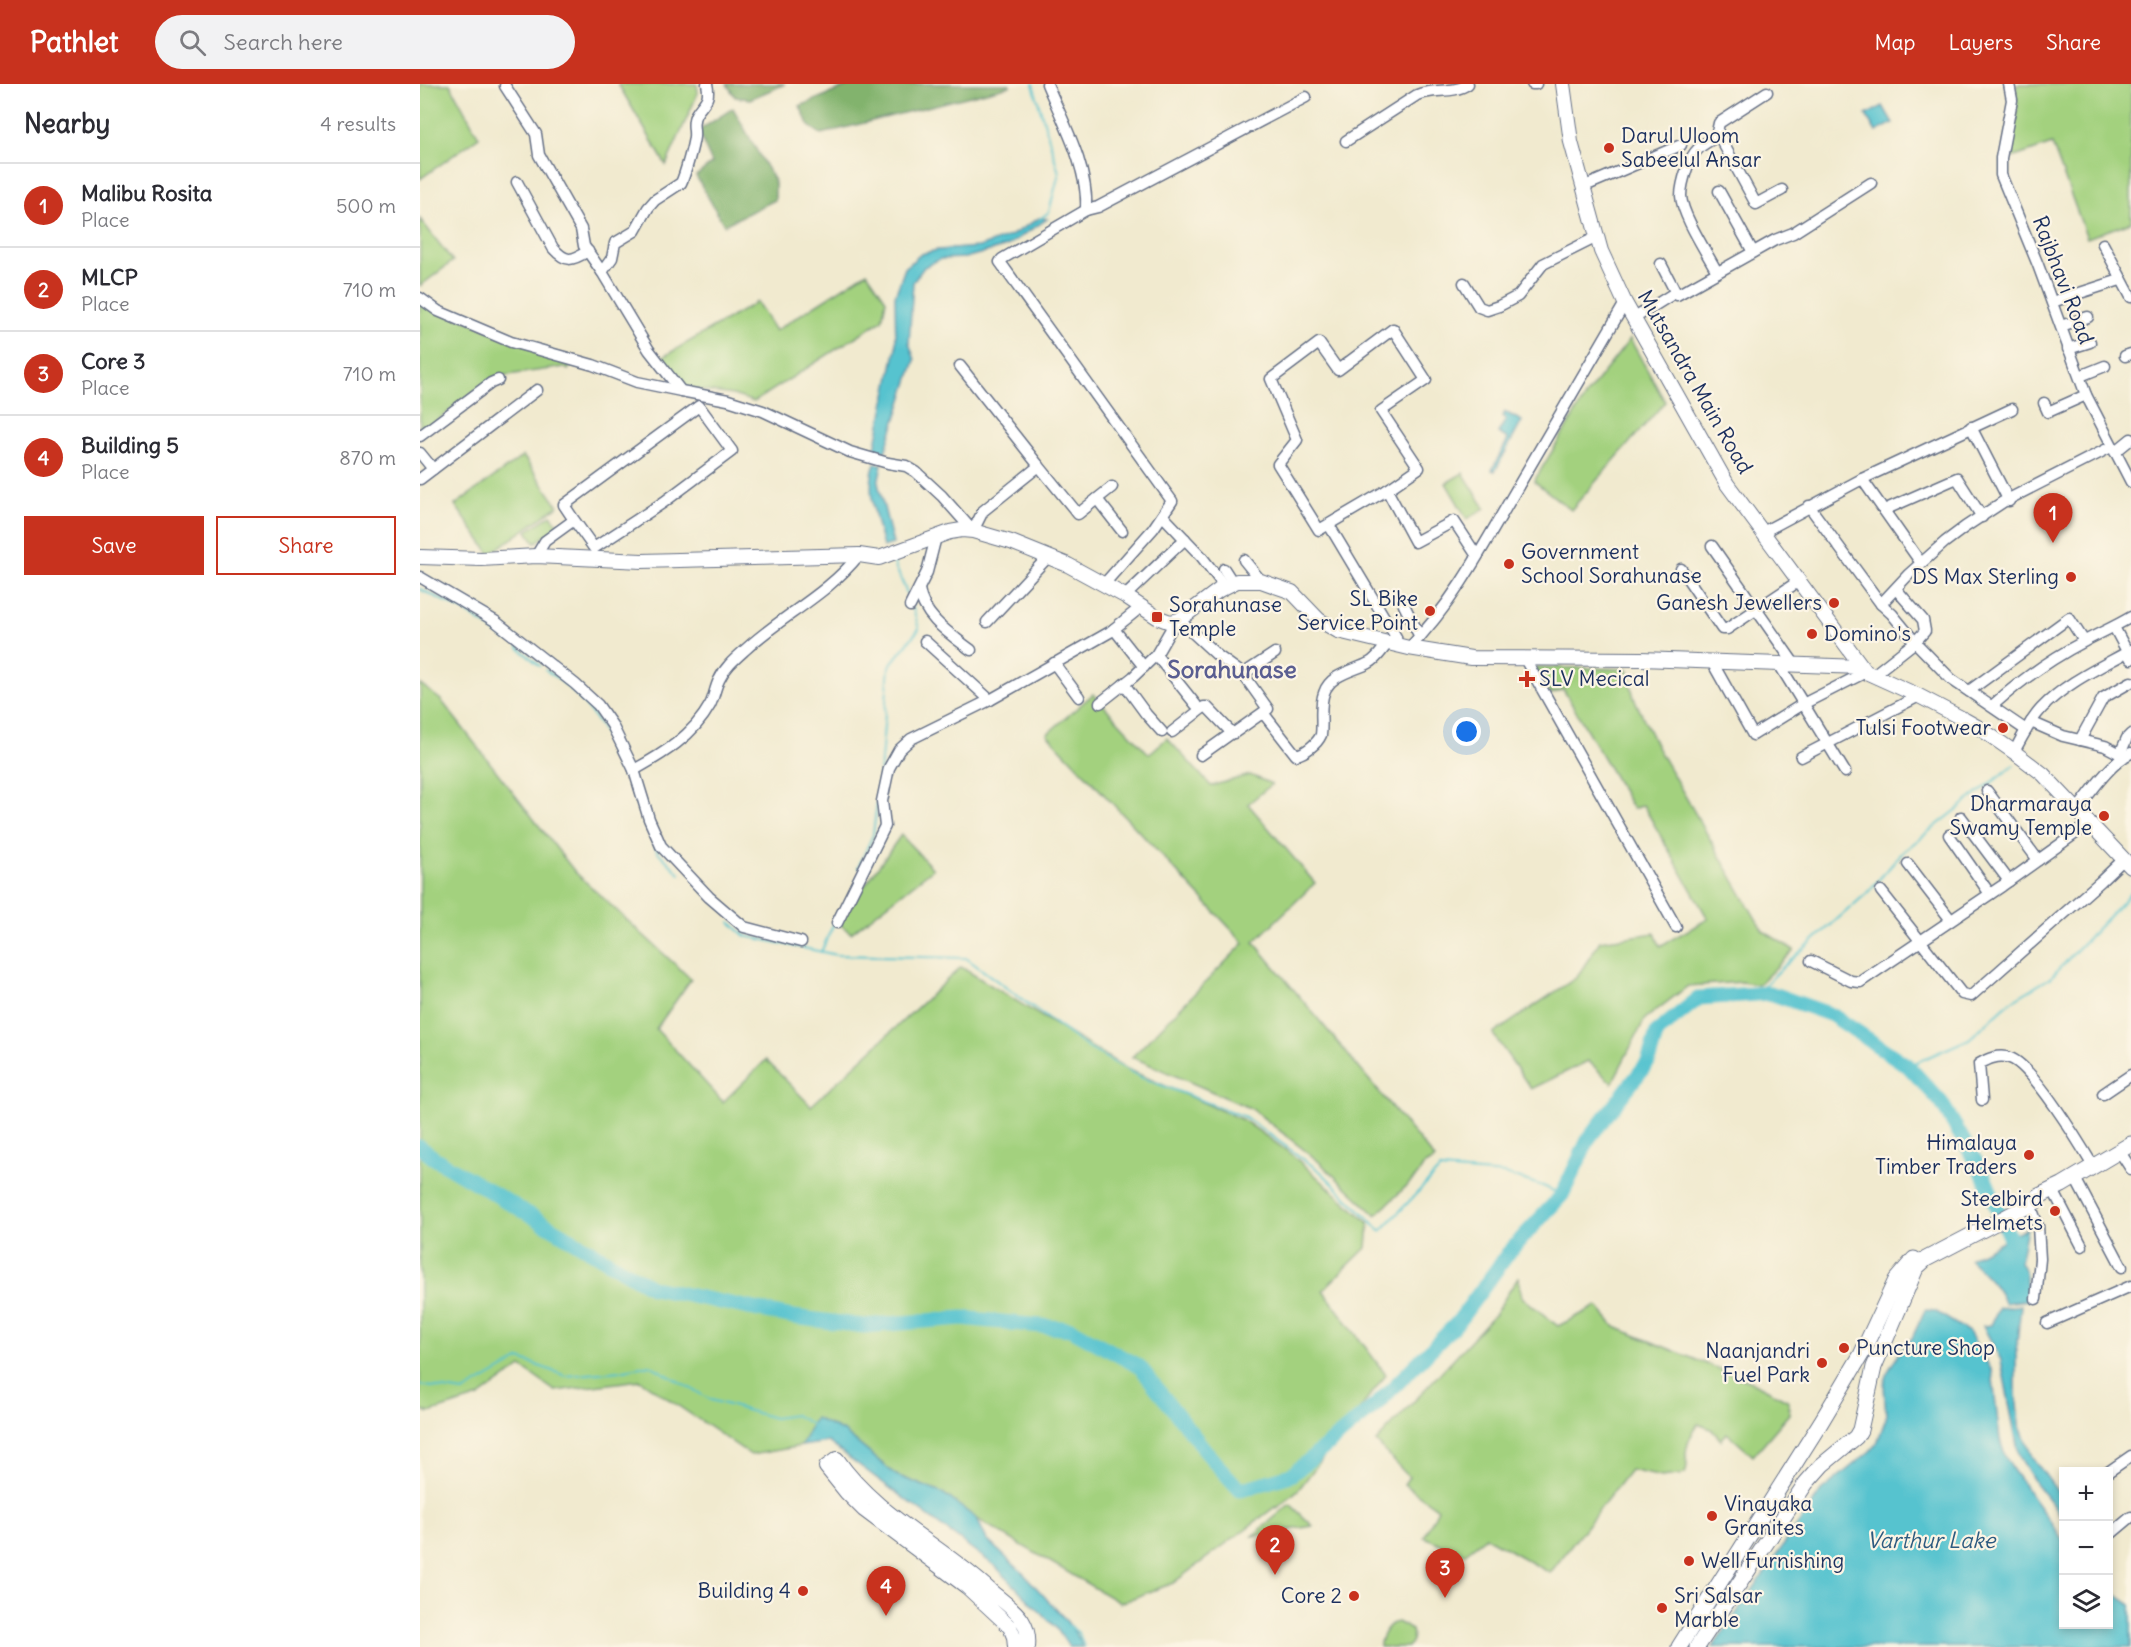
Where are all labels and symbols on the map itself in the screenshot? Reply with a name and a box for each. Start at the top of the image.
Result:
place label: Darul Uloom Sabeelul Ansar [1621,122,1762,173]
marker: Darul Uloom Sabeelul Ansar [1602,141,1616,155]
street label: Rajbhavi Road [2027,212,2100,348]
street label: Mutsandra Main Road [1632,285,1759,478]
pin: 1 [2034,494,2072,543]
place label: Government School Sorahunase [1521,538,1702,589]
marker: Government School Sorahunase [1502,557,1516,571]
place label: DS Max Sterling [1912,563,2059,590]
marker: DS Max Sterling [2064,570,2078,584]
place label: SL Bike Service Point [1297,585,1418,636]
place label: Ganesh Jewellers [1656,589,1822,616]
place label: Sorahunase Temple [1169,591,1282,642]
marker: Ganesh Jewellers [1827,596,1841,610]
marker: SL Bike Service Point [1423,604,1437,618]
marker: Sorahunase Temple [1150,610,1164,624]
place label: Domino's [1824,620,1911,647]
marker: Domino's [1805,627,1819,641]
district label: Sorahunase [1167,654,1297,684]
place label: SLV Mecical [1539,665,1649,692]
marker: SLV Mecical [1520,672,1534,686]
place label: Tulsi Footwear [1855,714,1991,741]
your location [1452,717,1481,746]
marker: Tulsi Footwear [1996,721,2010,735]
place label: Dharmaraya Swamy Temple [1950,790,2092,841]
marker: Dharmaraya Swamy Temple [2097,809,2111,823]
place label: Himalaya Timber Traders [1875,1129,2017,1180]
marker: Himalaya Timber Traders [2022,1148,2036,1162]
place label: Steelbird Helmets [1961,1185,2043,1236]
marker: Steelbird Helmets [2048,1204,2062,1218]
place label: Puncture Shop [1856,1334,1995,1361]
place label: Naanjandri Fuel Park [1705,1337,1810,1388]
marker: Puncture Shop [1837,1341,1851,1355]
marker: Naanjandri Fuel Park [1815,1356,1829,1370]
place label: Vinayaka Granites [1724,1490,1812,1541]
marker: Vinayaka Granites [1705,1509,1719,1523]
pin: 2 [1256,1526,1294,1575]
water label: Varthur Lake [1867,1526,1997,1554]
place label: Well Furnishing [1701,1547,1844,1574]
pin: 3 [1426,1548,1464,1598]
marker: Well Furnishing [1682,1554,1696,1568]
pin: 4 [866,1566,906,1616]
place label: Building 4 [698,1577,791,1604]
place label: Core 2 [1281,1582,1342,1609]
place label: Sri Salsar Marble [1674,1582,1763,1633]
marker: Building 4 [796,1584,810,1598]
marker: Core 2 [1347,1589,1361,1603]
marker: Sri Salsar Marble [1655,1601,1669,1615]

